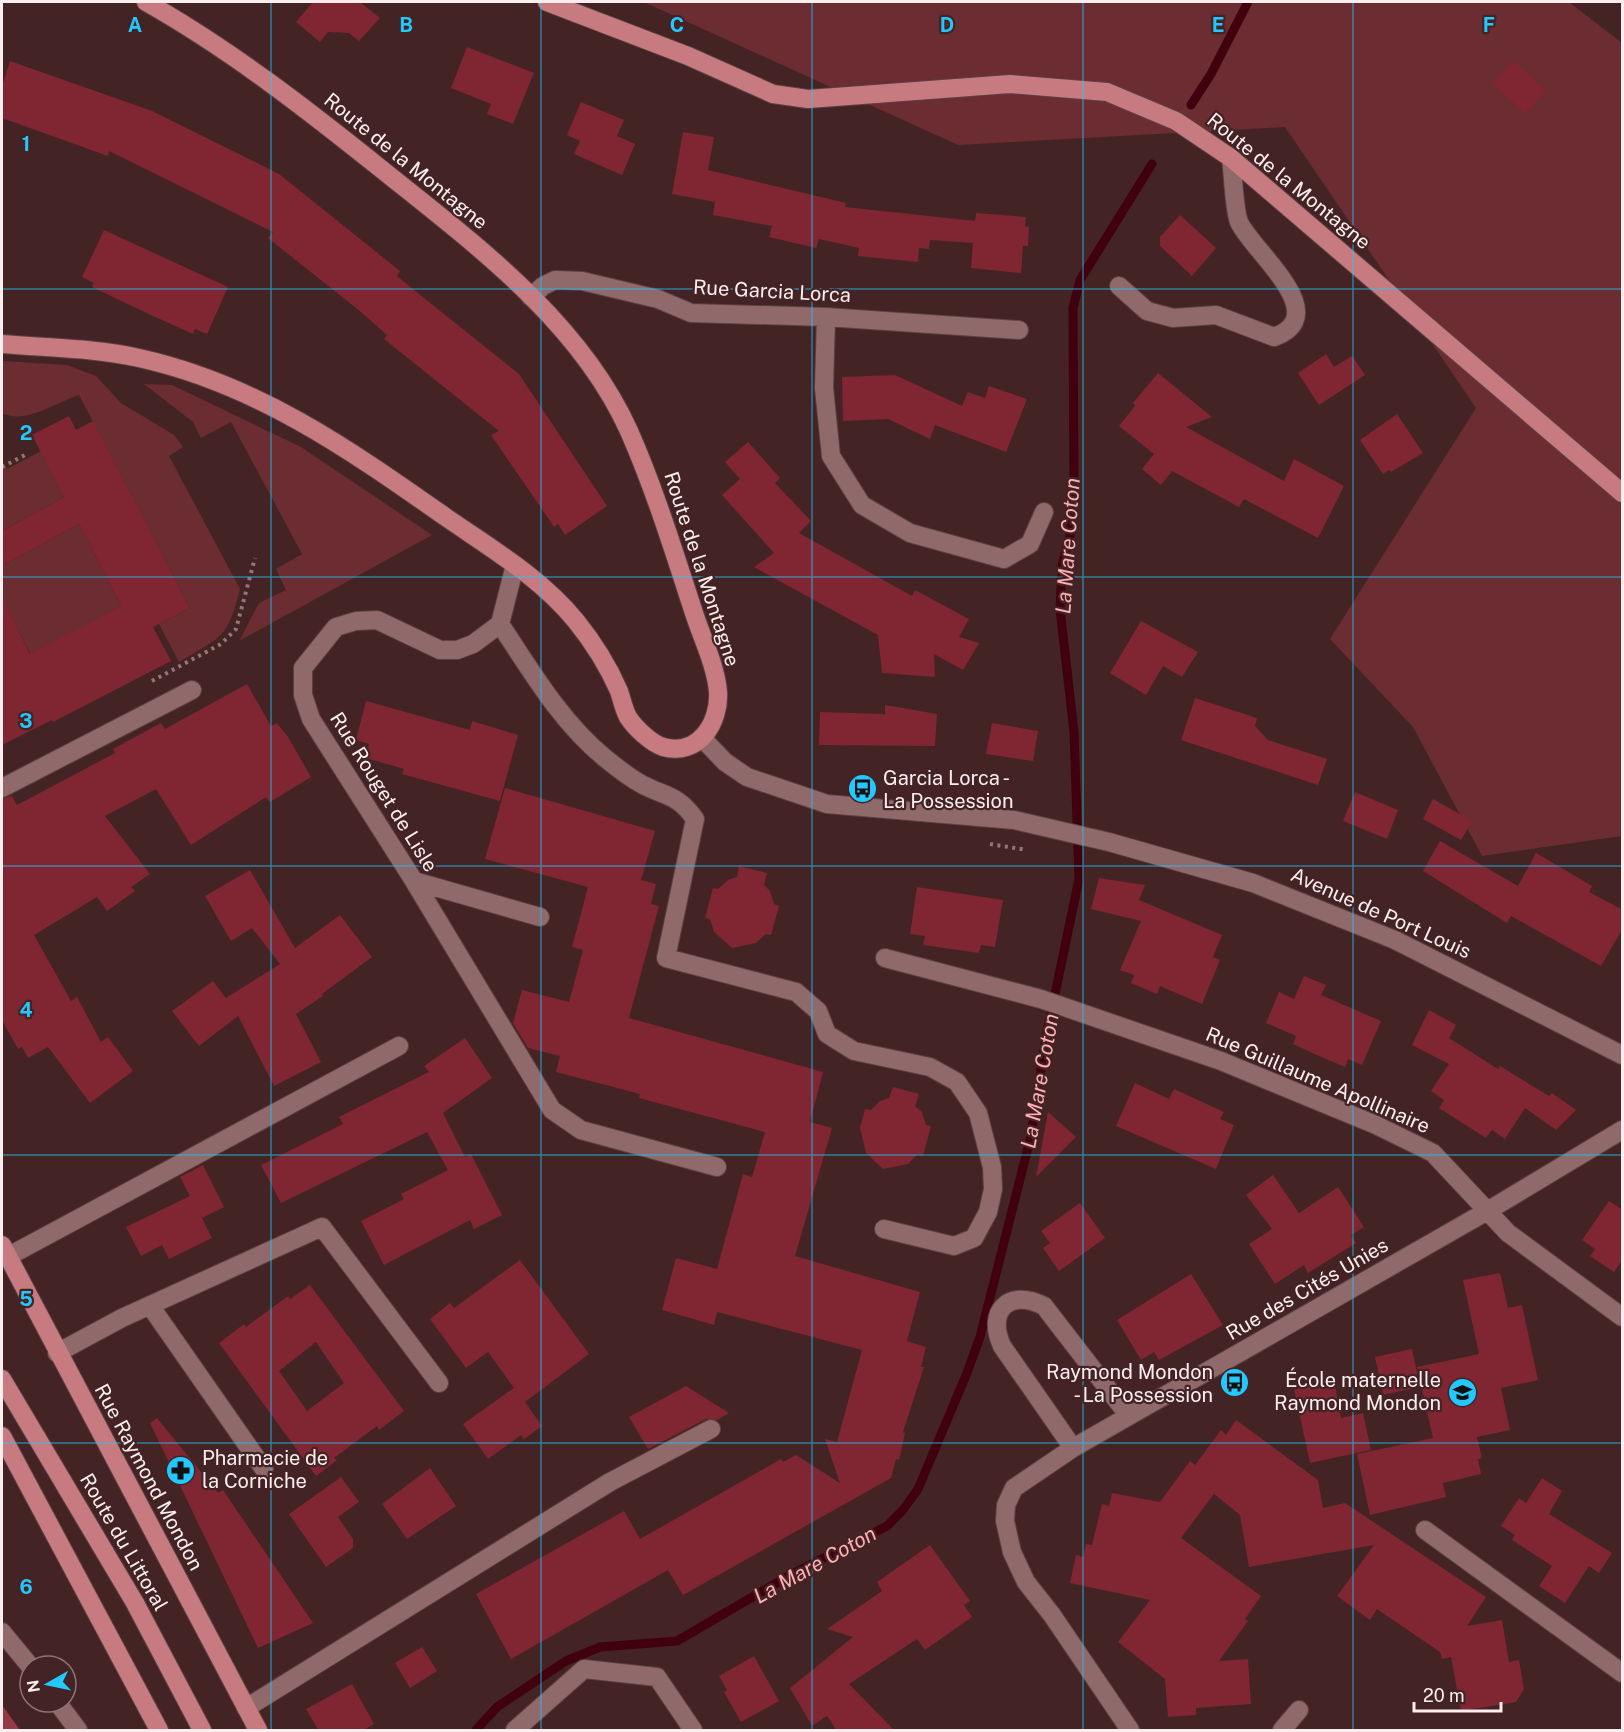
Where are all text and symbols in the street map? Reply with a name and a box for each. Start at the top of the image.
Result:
text: A [128,13,142,37]
text: B [399,13,413,37]
text: C [670,13,684,37]
text: D [940,13,954,37]
text: E [1212,13,1224,37]
text: F [1483,13,1495,37]
street label: Route de la Montagne [319,88,493,234]
street label: Route de la Montagne [1202,108,1376,254]
text: 1 [22,132,30,156]
street label: Rue Garcia Lorca [693,275,851,307]
text: 2 [20,421,32,445]
street label: Route de la Montagne [659,469,745,669]
water label: La Mare Coton [1050,477,1085,615]
street label: Rue Rouget de Lisle [325,708,443,876]
text: 3 [19,709,33,733]
place label: Garcia Lorca - La Possession [883,766,1013,813]
bus stop icon: Garcia Lorca - La Possession [846,773,878,805]
street label: Avenue de Port Louis [1287,862,1475,964]
text: 4 [19,998,33,1022]
water label: La Mare Coton [1015,1012,1064,1150]
street label: Rue Guillaume Apollinaire [1202,1022,1434,1138]
street label: Rue des Cités Unies [1222,1233,1392,1345]
text: 5 [19,1287,33,1311]
place label: Raymond Mondon - La Possession [1046,1360,1213,1407]
bus stop icon: Raymond Mondon - La Possession [1218,1367,1250,1399]
place label: École maternelle Raymond Mondon [1274,1367,1441,1415]
school or university icon: École maternelle Raymond Mondon [1446,1376,1478,1408]
street label: Rue Raymond Mondon [90,1380,208,1574]
place label: Pharmacie de la Corniche [202,1446,328,1493]
pharmacy icon: Pharmacie de la Corniche [165,1454,197,1486]
street label: Route du Littoral [75,1469,173,1615]
water label: La Mare Coton [749,1521,880,1609]
text: 6 [19,1575,33,1599]
north arrow [18,1654,78,1714]
scale bar [1414,1675,1501,1713]
text: N [23,1679,44,1694]
text: 20 m [1423,1685,1465,1706]

